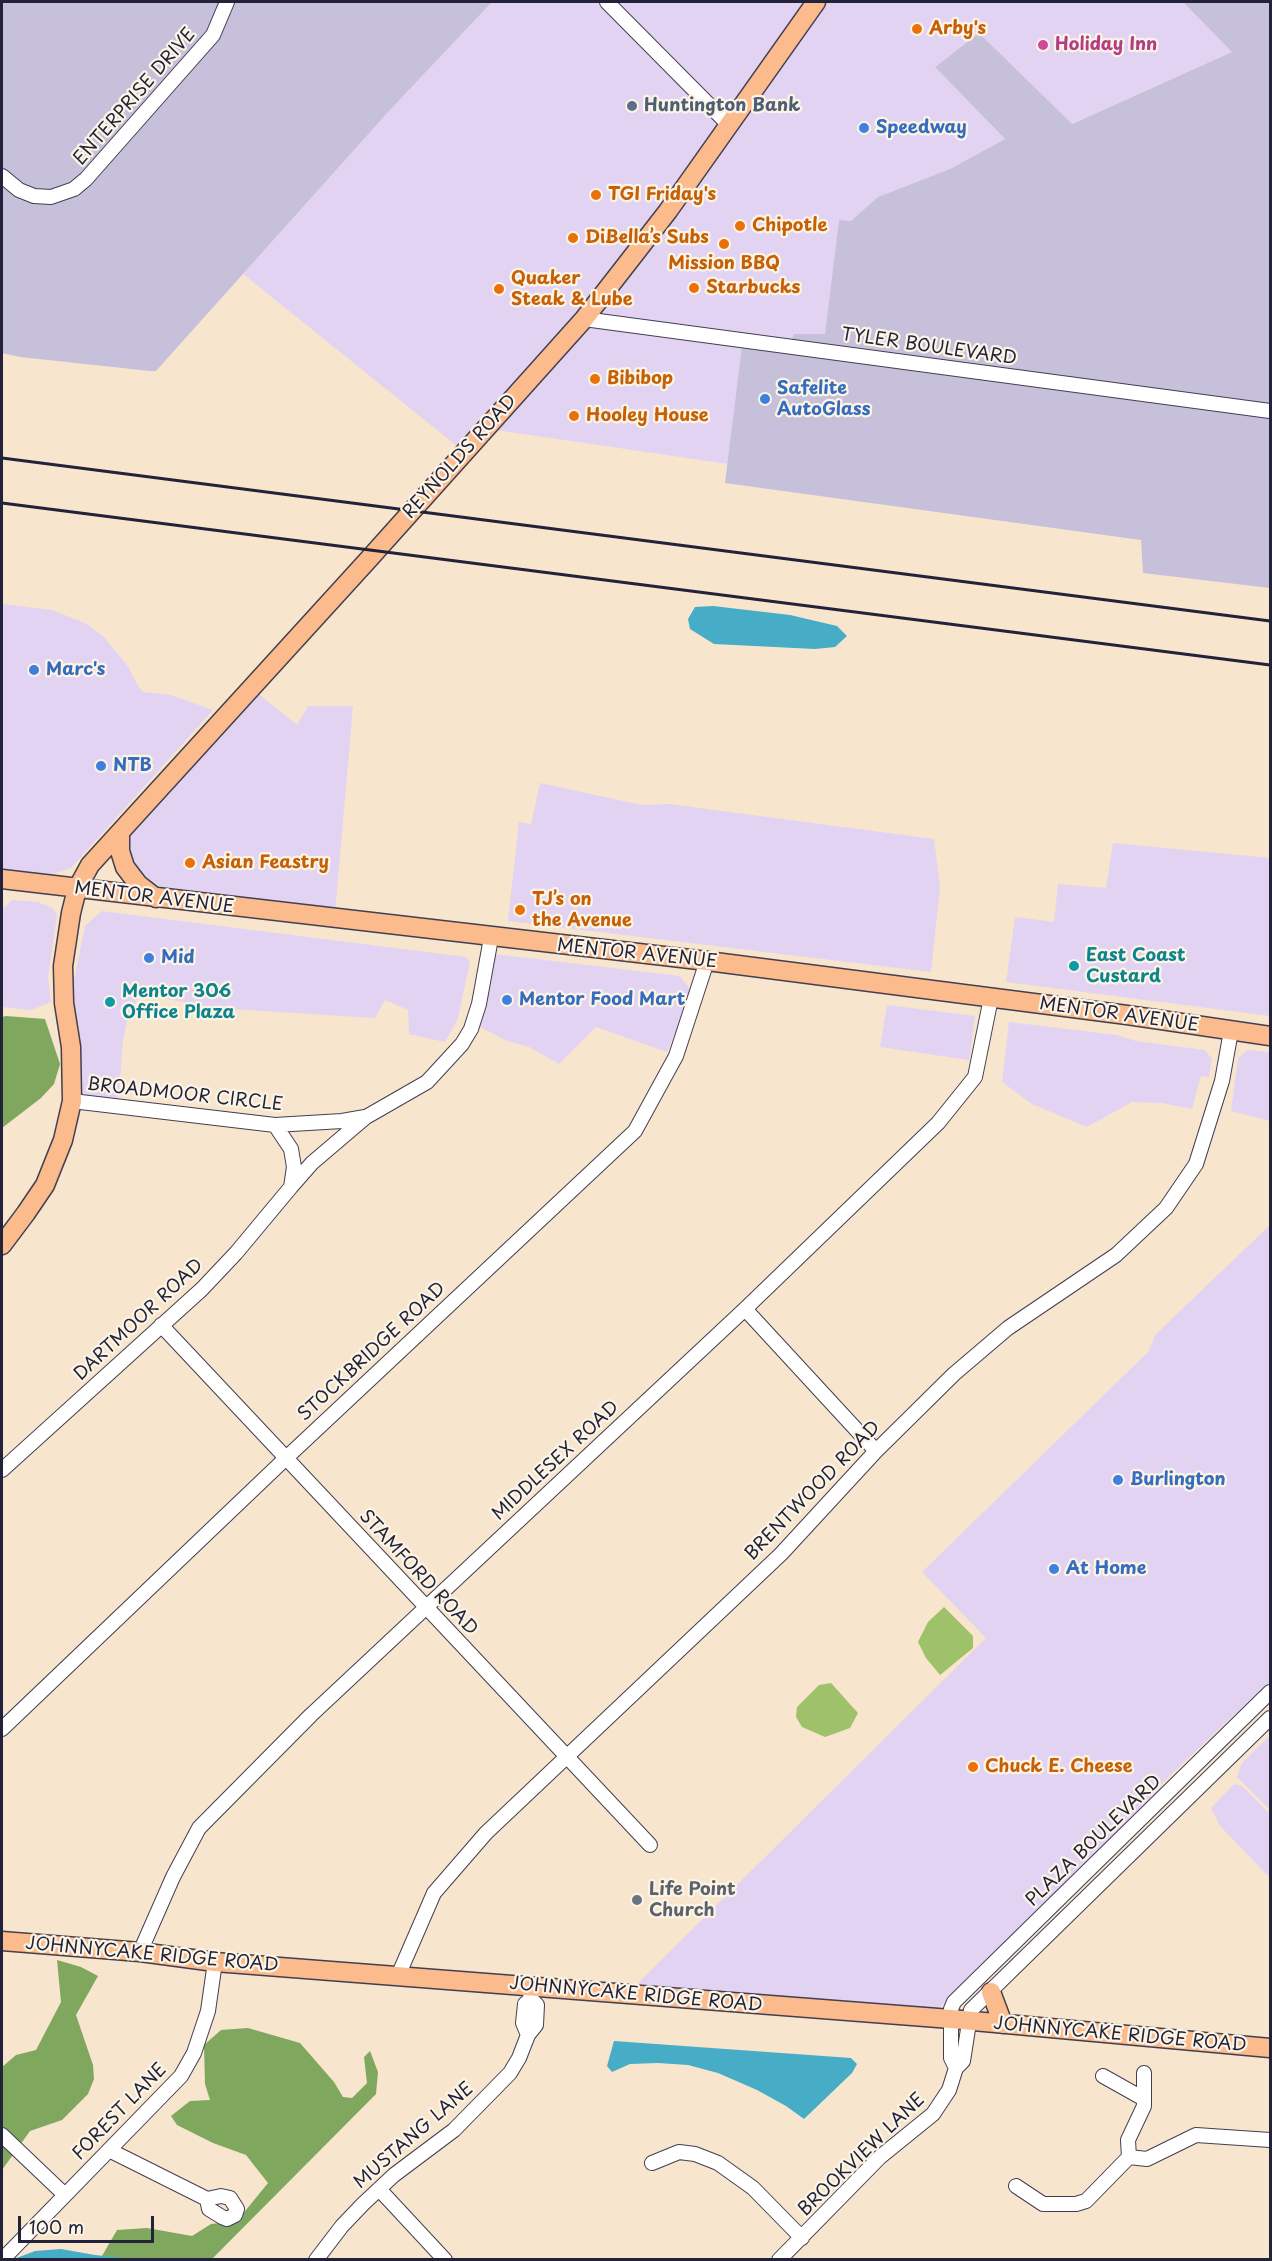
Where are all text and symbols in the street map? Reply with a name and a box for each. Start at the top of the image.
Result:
place label: Arby's [929,18,986,40]
marker: Arby's [910,22,924,36]
street label: ENTERPRISE DRIVE [70,24,200,170]
place label: Holiday Inn [1055,34,1157,56]
marker: Holiday Inn [1036,38,1050,52]
place label: Huntington Bank [644,95,800,117]
marker: Huntington Bank [625,99,639,113]
place label: Speedway [876,117,967,139]
marker: Speedway [857,121,871,135]
place label: TGI Friday's [608,184,716,206]
marker: TGI Friday's [589,188,603,202]
place label: Chipotle [752,215,828,237]
marker: Chipotle [733,219,747,233]
place label: DiBella’s Subs [585,227,709,249]
marker: DiBella’s Subs [566,231,580,245]
marker: Mission BBQ [717,237,731,251]
place label: Mission BBQ [668,253,780,275]
place label: Quaker Steak & Lube [511,268,633,310]
place label: Starbucks [706,277,800,299]
marker: Starbucks [687,281,701,295]
marker: Quaker Steak & Lube [492,282,506,296]
street label: TYLER BOULEVARD [840,324,1018,370]
place label: Bibibop [607,368,673,390]
marker: Bibibop [588,372,602,386]
place label: Safelite AutoGlass [777,378,870,420]
street label: REYNOLDS ROAD [399,391,521,523]
marker: Safelite AutoGlass [758,392,772,406]
place label: Hooley House [586,405,709,427]
marker: Hooley House [567,409,581,423]
place label: Marc's [46,659,105,681]
marker: Marc's [27,663,41,677]
place label: NTB [113,755,152,777]
marker: NTB [94,759,108,773]
place label: Asian Feastry [202,852,329,874]
marker: Asian Feastry [183,856,197,870]
street label: MENTOR AVENUE [73,877,235,919]
place label: TJ’s on the Avenue [532,889,632,932]
marker: TJ’s on the Avenue [513,903,527,917]
street label: MENTOR AVENUE [556,935,718,973]
place label: East Coast Custard [1086,945,1185,988]
place label: Mid [161,947,195,969]
marker: Mid [142,951,156,965]
marker: East Coast Custard [1067,959,1081,973]
place label: Mentor 306 Office Plaza [122,981,235,1024]
place label: Mentor Food Mart [519,989,685,1011]
marker: Mentor Food Mart [500,993,514,1007]
street label: MENTOR AVENUE [1038,993,1200,1037]
marker: Mentor 306 Office Plaza [103,995,117,1009]
street label: BROADMOOR CIRCLE [86,1074,284,1116]
street label: DARTMOOR ROAD [70,1255,208,1385]
street label: STOCKBRIDGE ROAD [294,1278,450,1426]
street label: MIDDLESEX ROAD [488,1397,624,1525]
street label: BRENTWOOD ROAD [741,1417,885,1565]
place label: Burlington [1130,1469,1226,1491]
marker: Burlington [1111,1473,1125,1487]
street label: STAMFORD ROAD [354,1506,482,1640]
place label: At Home [1066,1558,1146,1580]
marker: At Home [1047,1562,1061,1576]
place label: Chuck E. Cheese [985,1756,1133,1778]
marker: Chuck E. Cheese [966,1760,980,1774]
street label: PLAZA BOULEVARD [1022,1771,1166,1911]
place label: Life Point Church [649,1879,736,1922]
marker: Life Point Church [630,1893,644,1907]
street label: JOHNNYCAKE RIDGE ROAD [25,1933,279,1977]
street label: JOHNNYCAKE RIDGE ROAD [509,1973,763,2017]
street label: JOHNNYCAKE RIDGE ROAD [993,2013,1247,2057]
street label: FOREST LANE [68,2059,172,2165]
street label: MUSTANG LANE [350,2078,478,2194]
street label: BROOKVIEW LANE [794,2089,930,2221]
scale bar [21,2204,158,2242]
text: 100 m [29,2213,84,2240]

